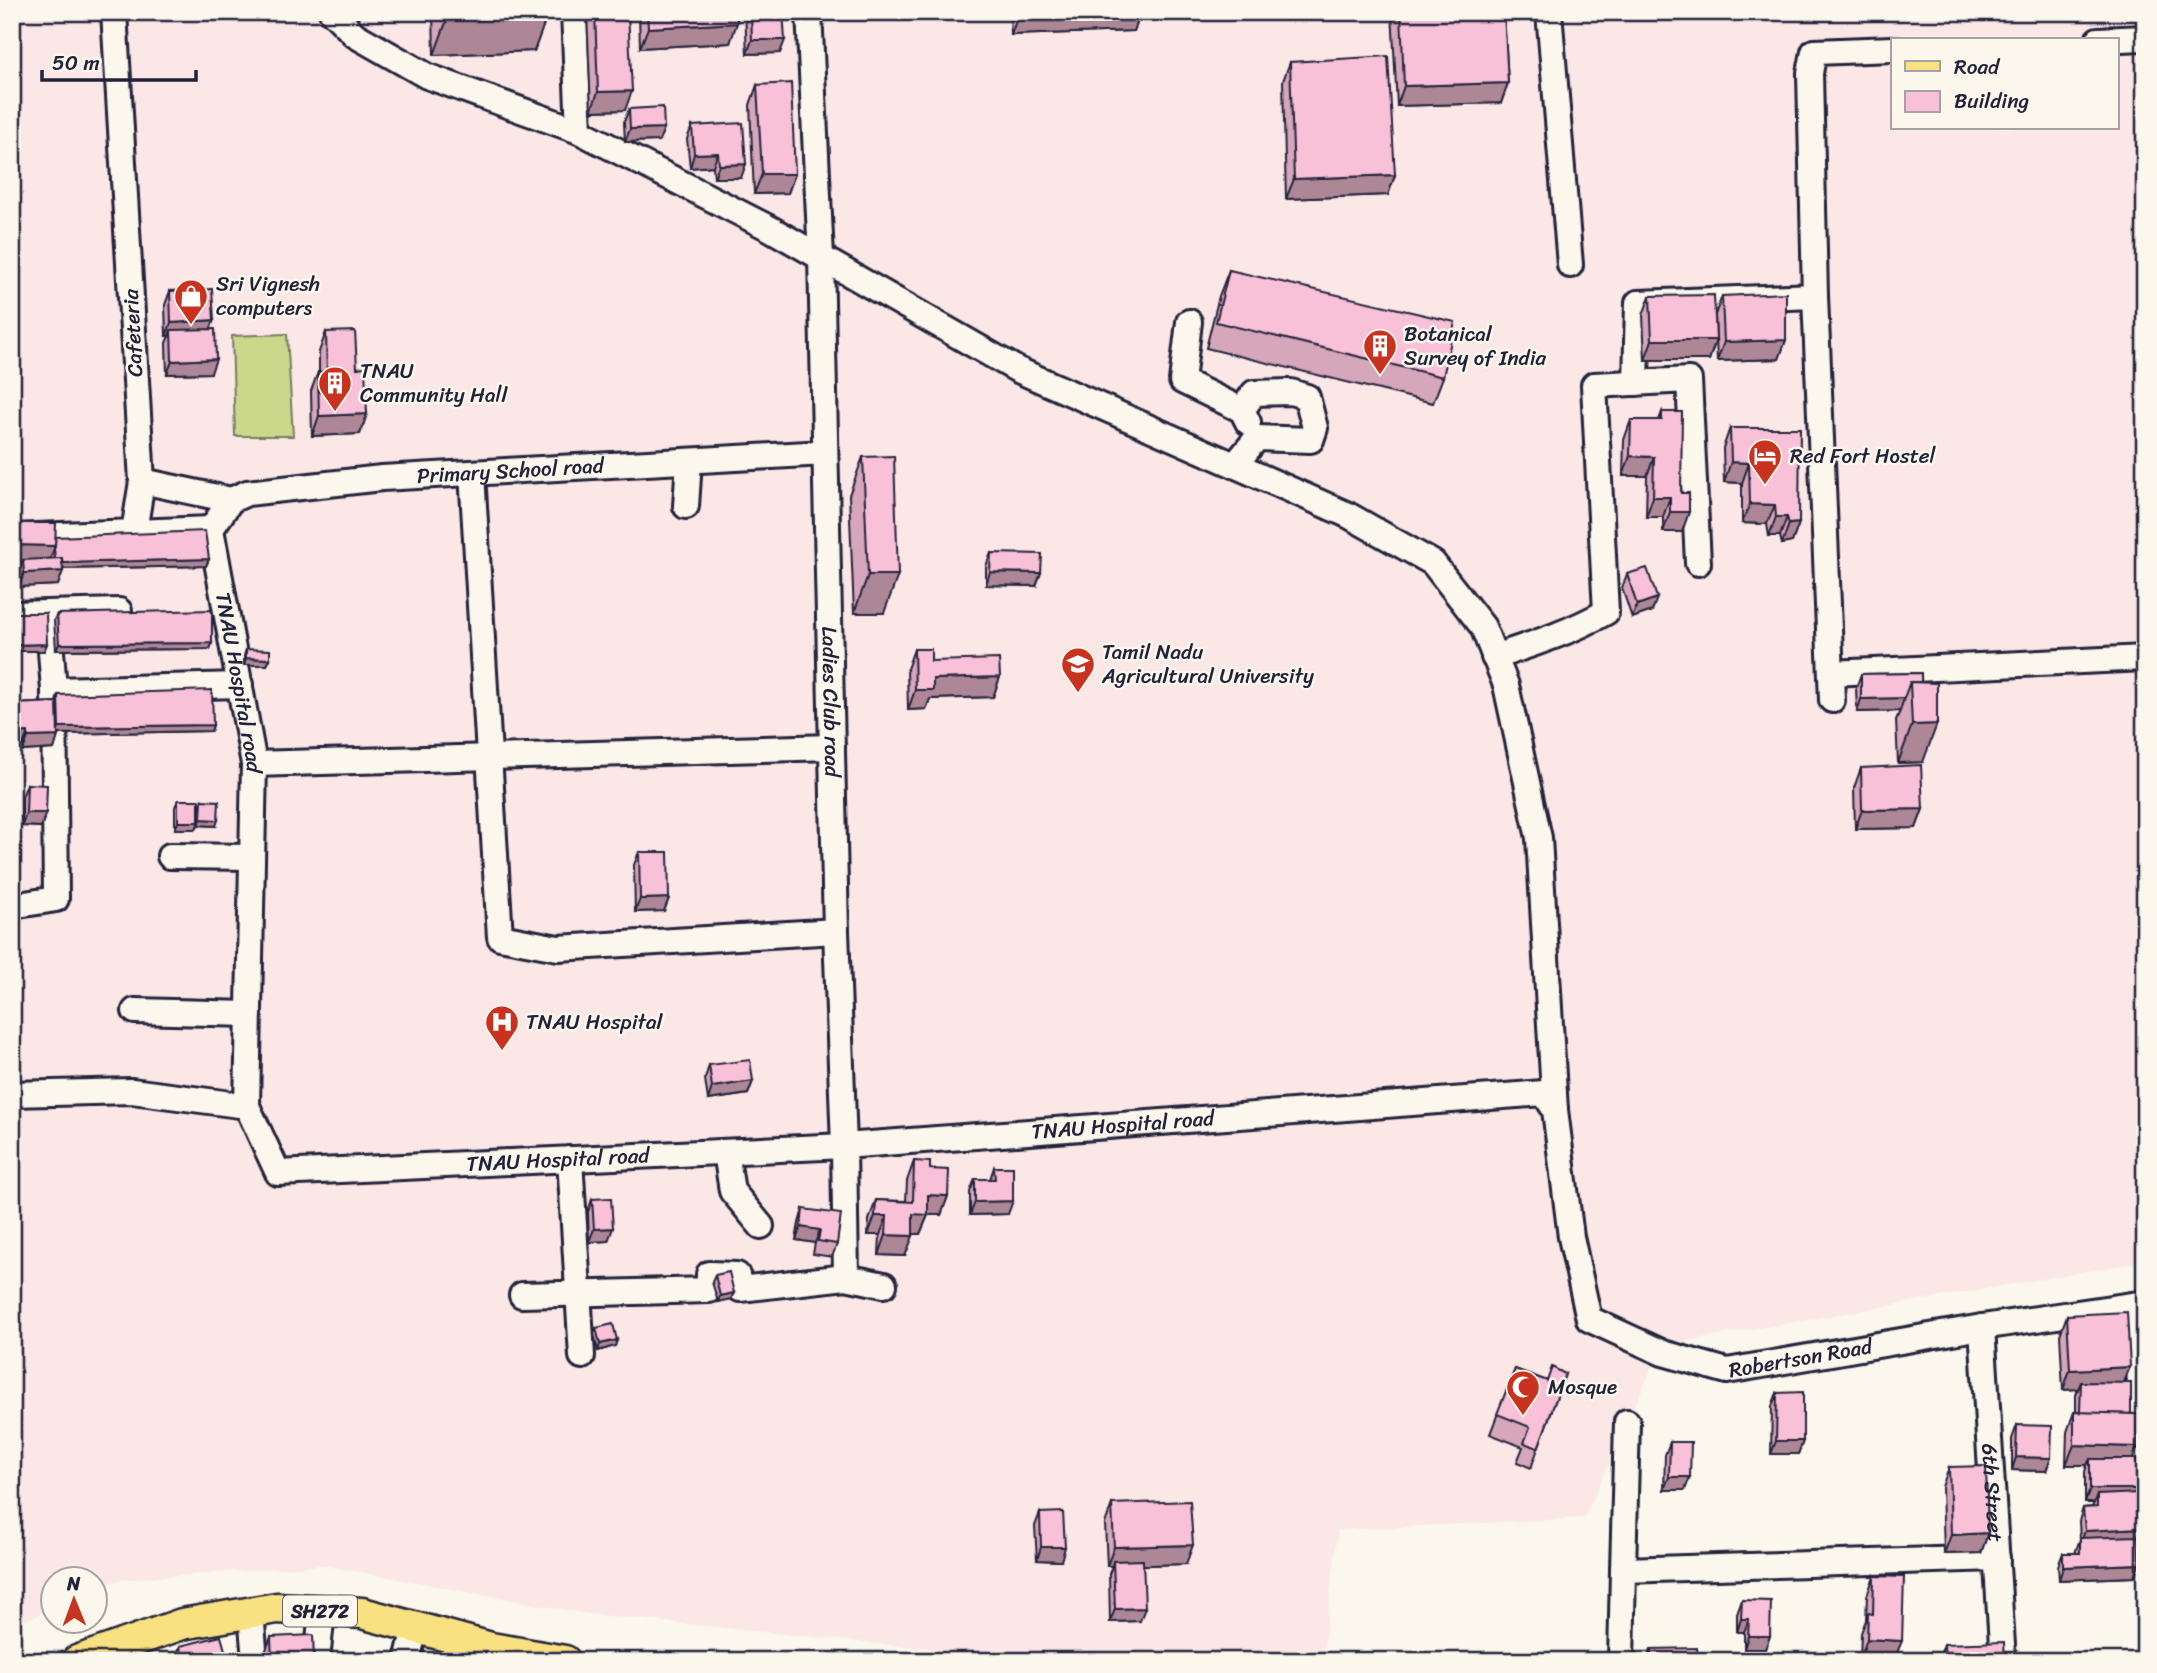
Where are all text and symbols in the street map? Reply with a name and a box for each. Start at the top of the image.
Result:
scale bar [42,38,196,82]
legend [1891,38,2118,130]
text: 50 m [52,44,100,82]
text: Road [1954,48,2001,86]
text: Building [1954,82,2030,120]
place label: Sri Vignesh computers [216,265,320,327]
shop icon: Sri Vignesh computers [172,277,210,326]
street label: Cafeteria [112,288,154,378]
place label: Botanical Survey of India [1404,315,1546,377]
building icon: Botanical Survey of India [1361,327,1399,376]
place label: TNAU Community Hall [360,352,508,414]
building icon: TNAU Community Hall [316,364,354,413]
hotel icon: Red Fort Hostel [1746,437,1784,486]
place label: Red Fort Hostel [1790,437,1937,475]
street label: Primary School road [416,446,607,495]
street label: TNAU Hospital road [204,589,273,775]
street label: Ladies Club road [810,626,852,779]
place label: Tamil Nadu Agricultural University [1101,633,1314,695]
school or university icon: Tamil Nadu Agricultural University [1059,645,1097,694]
hospital icon: TNAU Hospital [483,1003,521,1052]
place label: TNAU Hospital [526,1003,663,1041]
street label: TNAU Hospital road [1030,1099,1217,1151]
street label: TNAU Hospital road [466,1136,652,1183]
street label: Robertson Road [1726,1327,1877,1389]
mosque icon: Mosque [1504,1368,1542,1417]
place label: Mosque [1548,1368,1617,1406]
street label: 6th Street [1970,1442,2014,1543]
north arrow [38,1564,108,1634]
text: N [66,1567,81,1600]
road number: SH272 [283,1596,357,1626]

